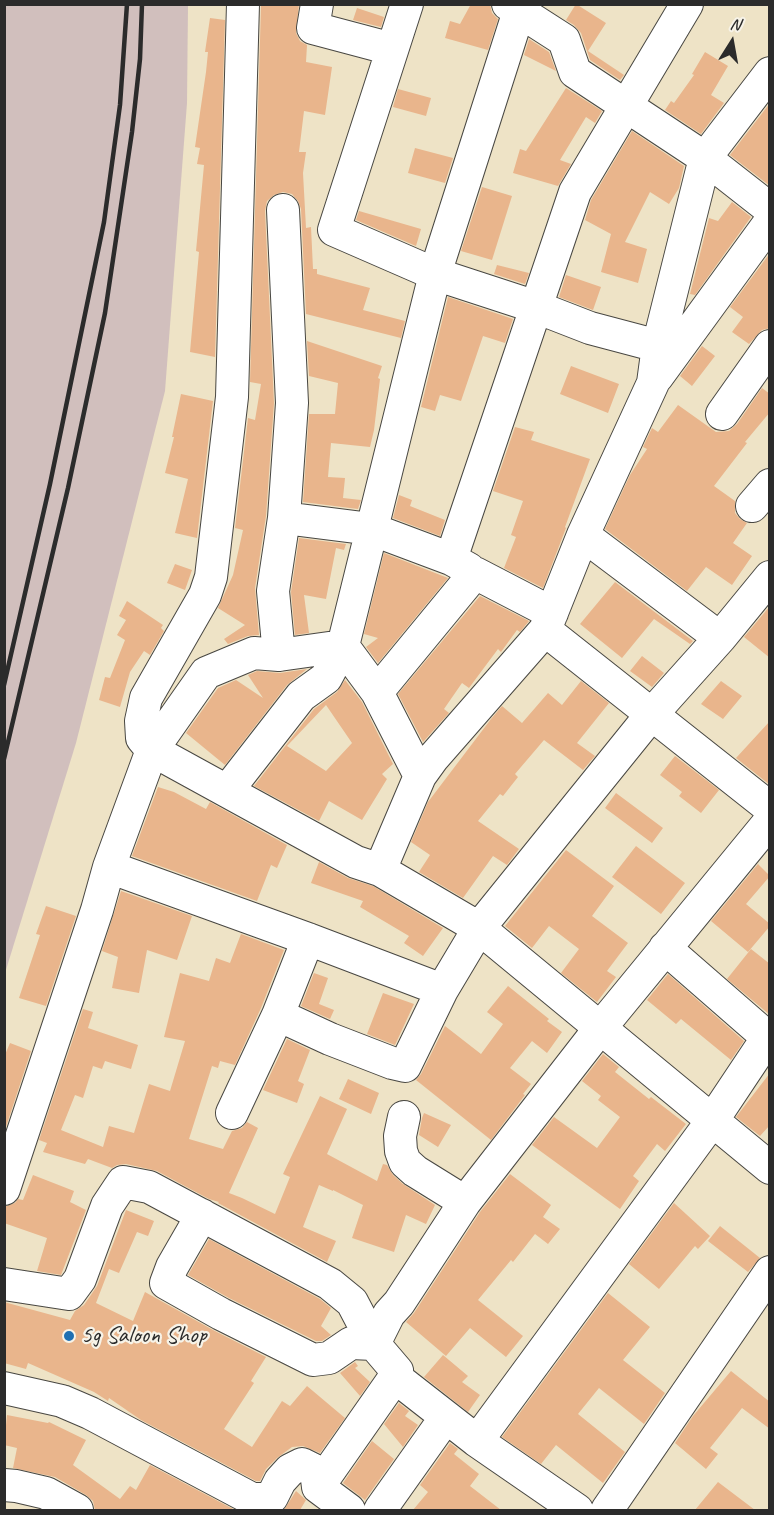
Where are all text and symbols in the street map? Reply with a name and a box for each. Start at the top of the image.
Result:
north arrow [702,12,762,72]
text: N [729,14,742,35]
place label: 5g Saloon Shop [81,1322,206,1350]
marker: 5g Saloon Shop [62,1329,76,1343]

